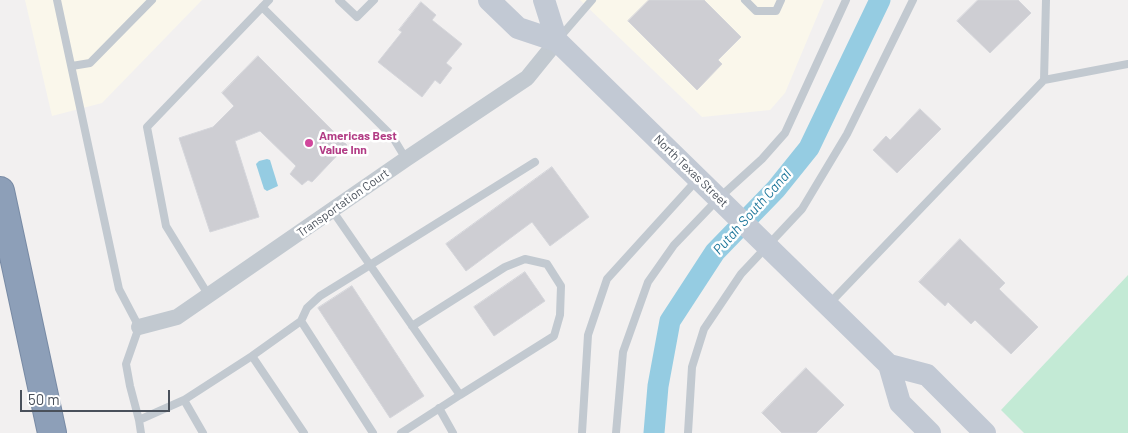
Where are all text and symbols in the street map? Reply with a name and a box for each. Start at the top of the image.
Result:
place label: Americas Best Value Inn [319,129,397,157]
street label: North Texas Street [651,132,731,210]
marker: Americas Best Value Inn [303,137,315,149]
street label: Transportation Court [294,166,392,240]
water label: Putah South Canal [709,166,795,258]
scale bar [22,380,172,412]
text: 50 m [28,390,60,408]

